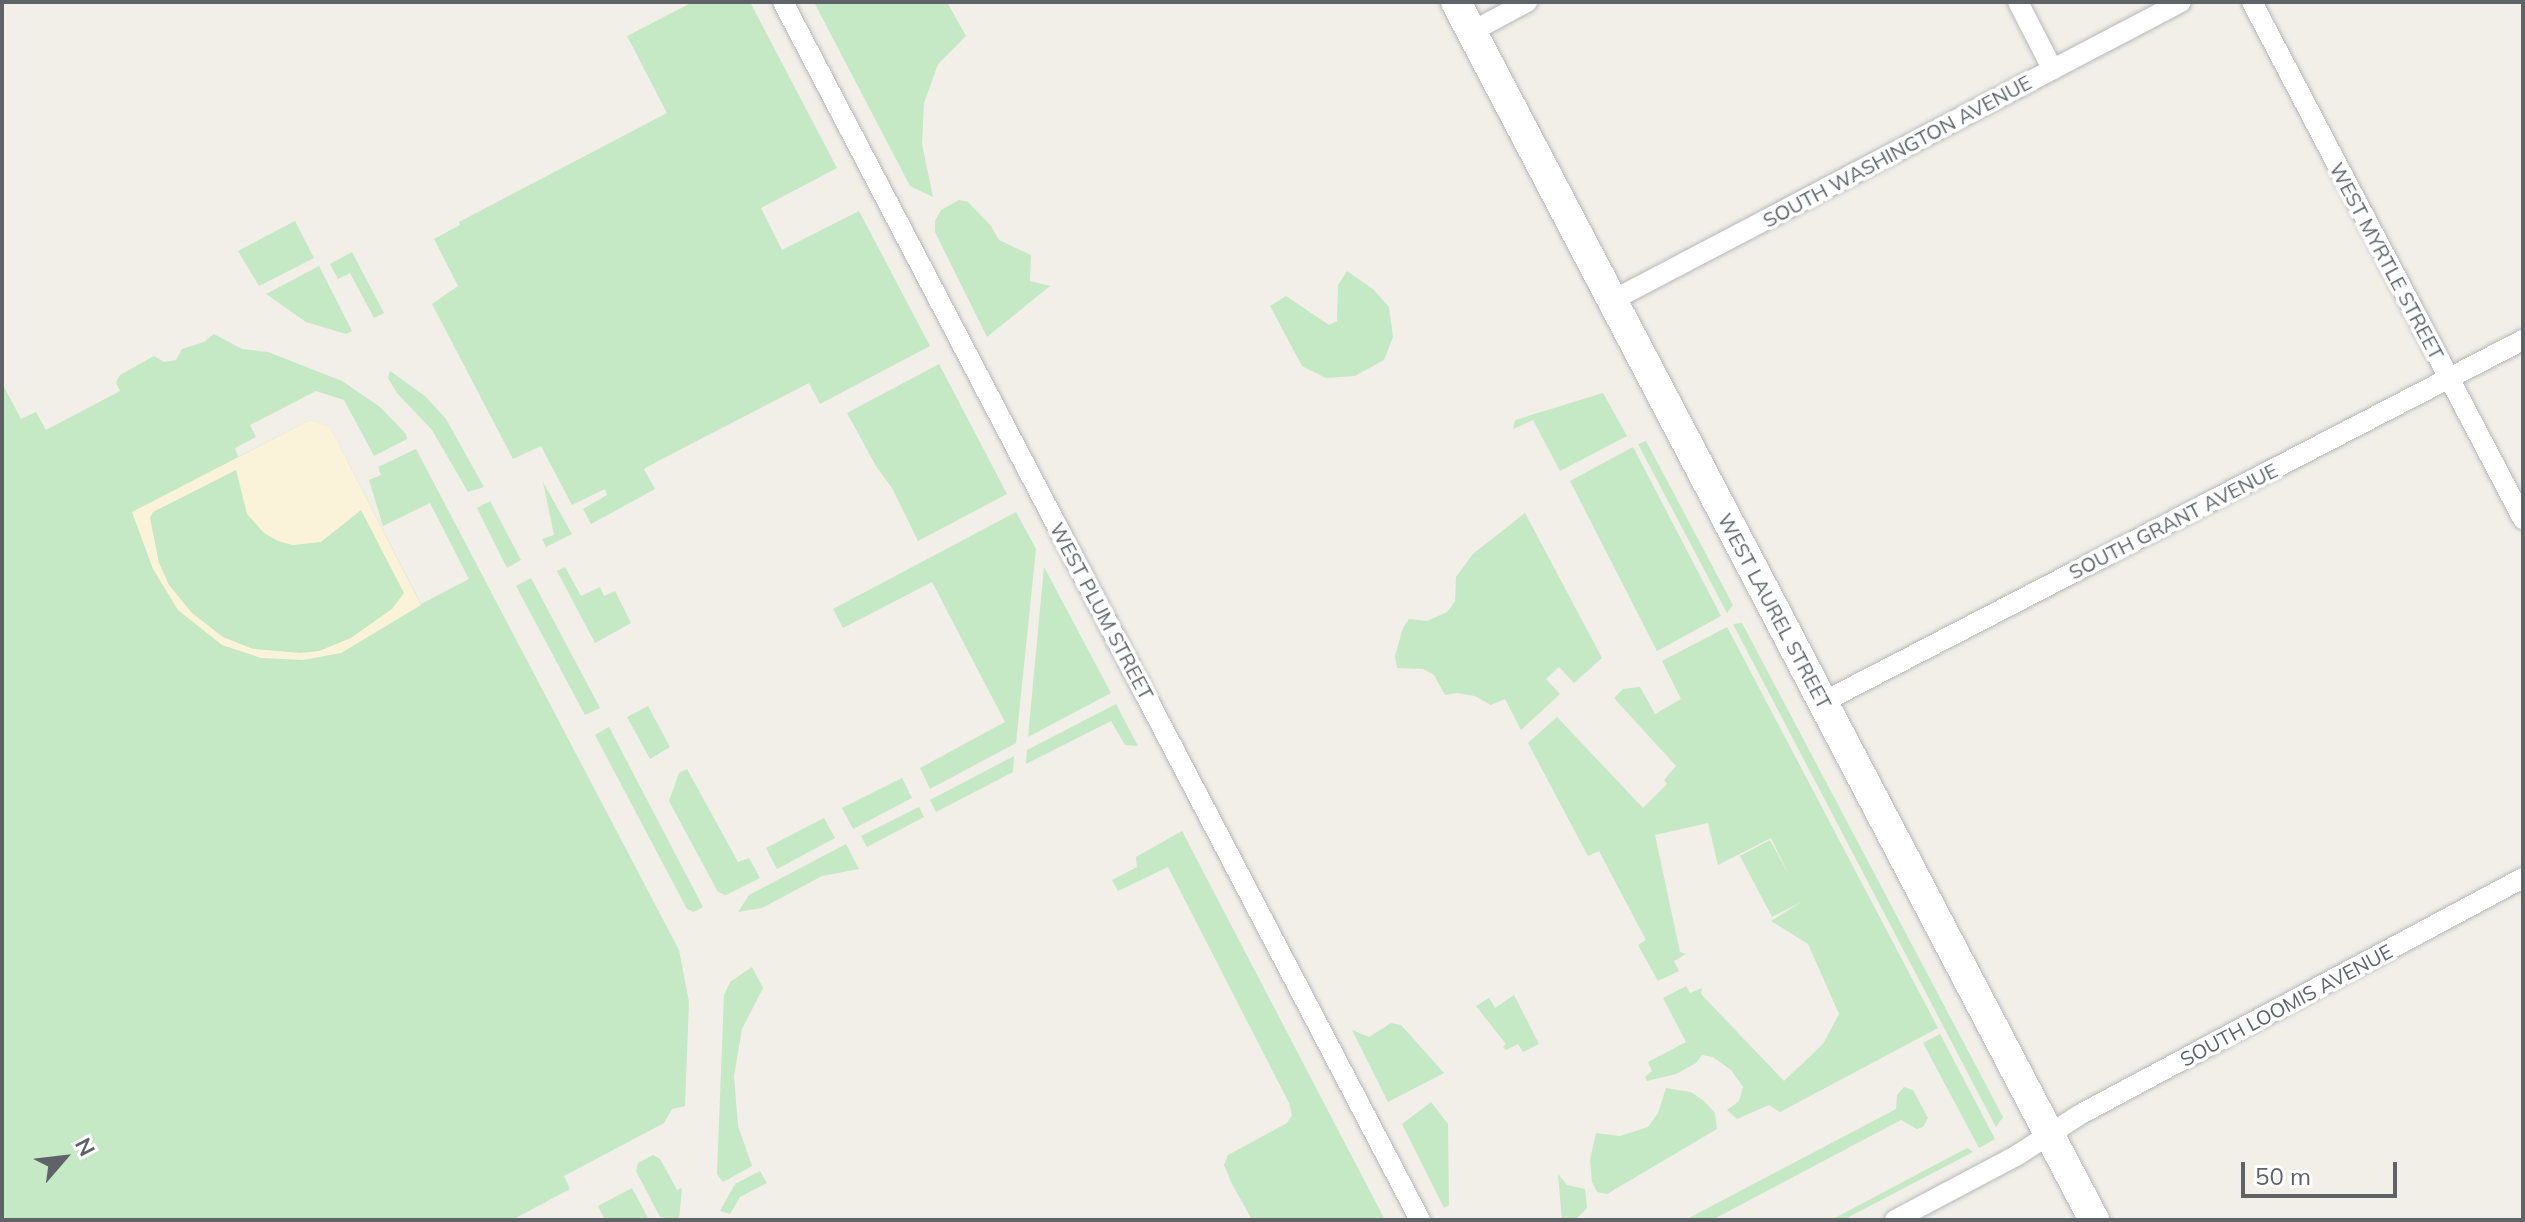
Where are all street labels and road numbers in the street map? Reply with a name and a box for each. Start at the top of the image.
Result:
street label: SOUTH WASHINGTON AVENUE [1759,70,2035,232]
street label: WEST MYRTLE STREET [2325,158,2449,364]
street label: SOUTH GRANT AVENUE [2065,458,2281,584]
street label: WEST LAUREL STREET [1713,509,1837,713]
street label: WEST PLUM STREET [1045,518,1159,704]
street label: SOUTH LOOMIS AVENUE [2176,939,2396,1071]

